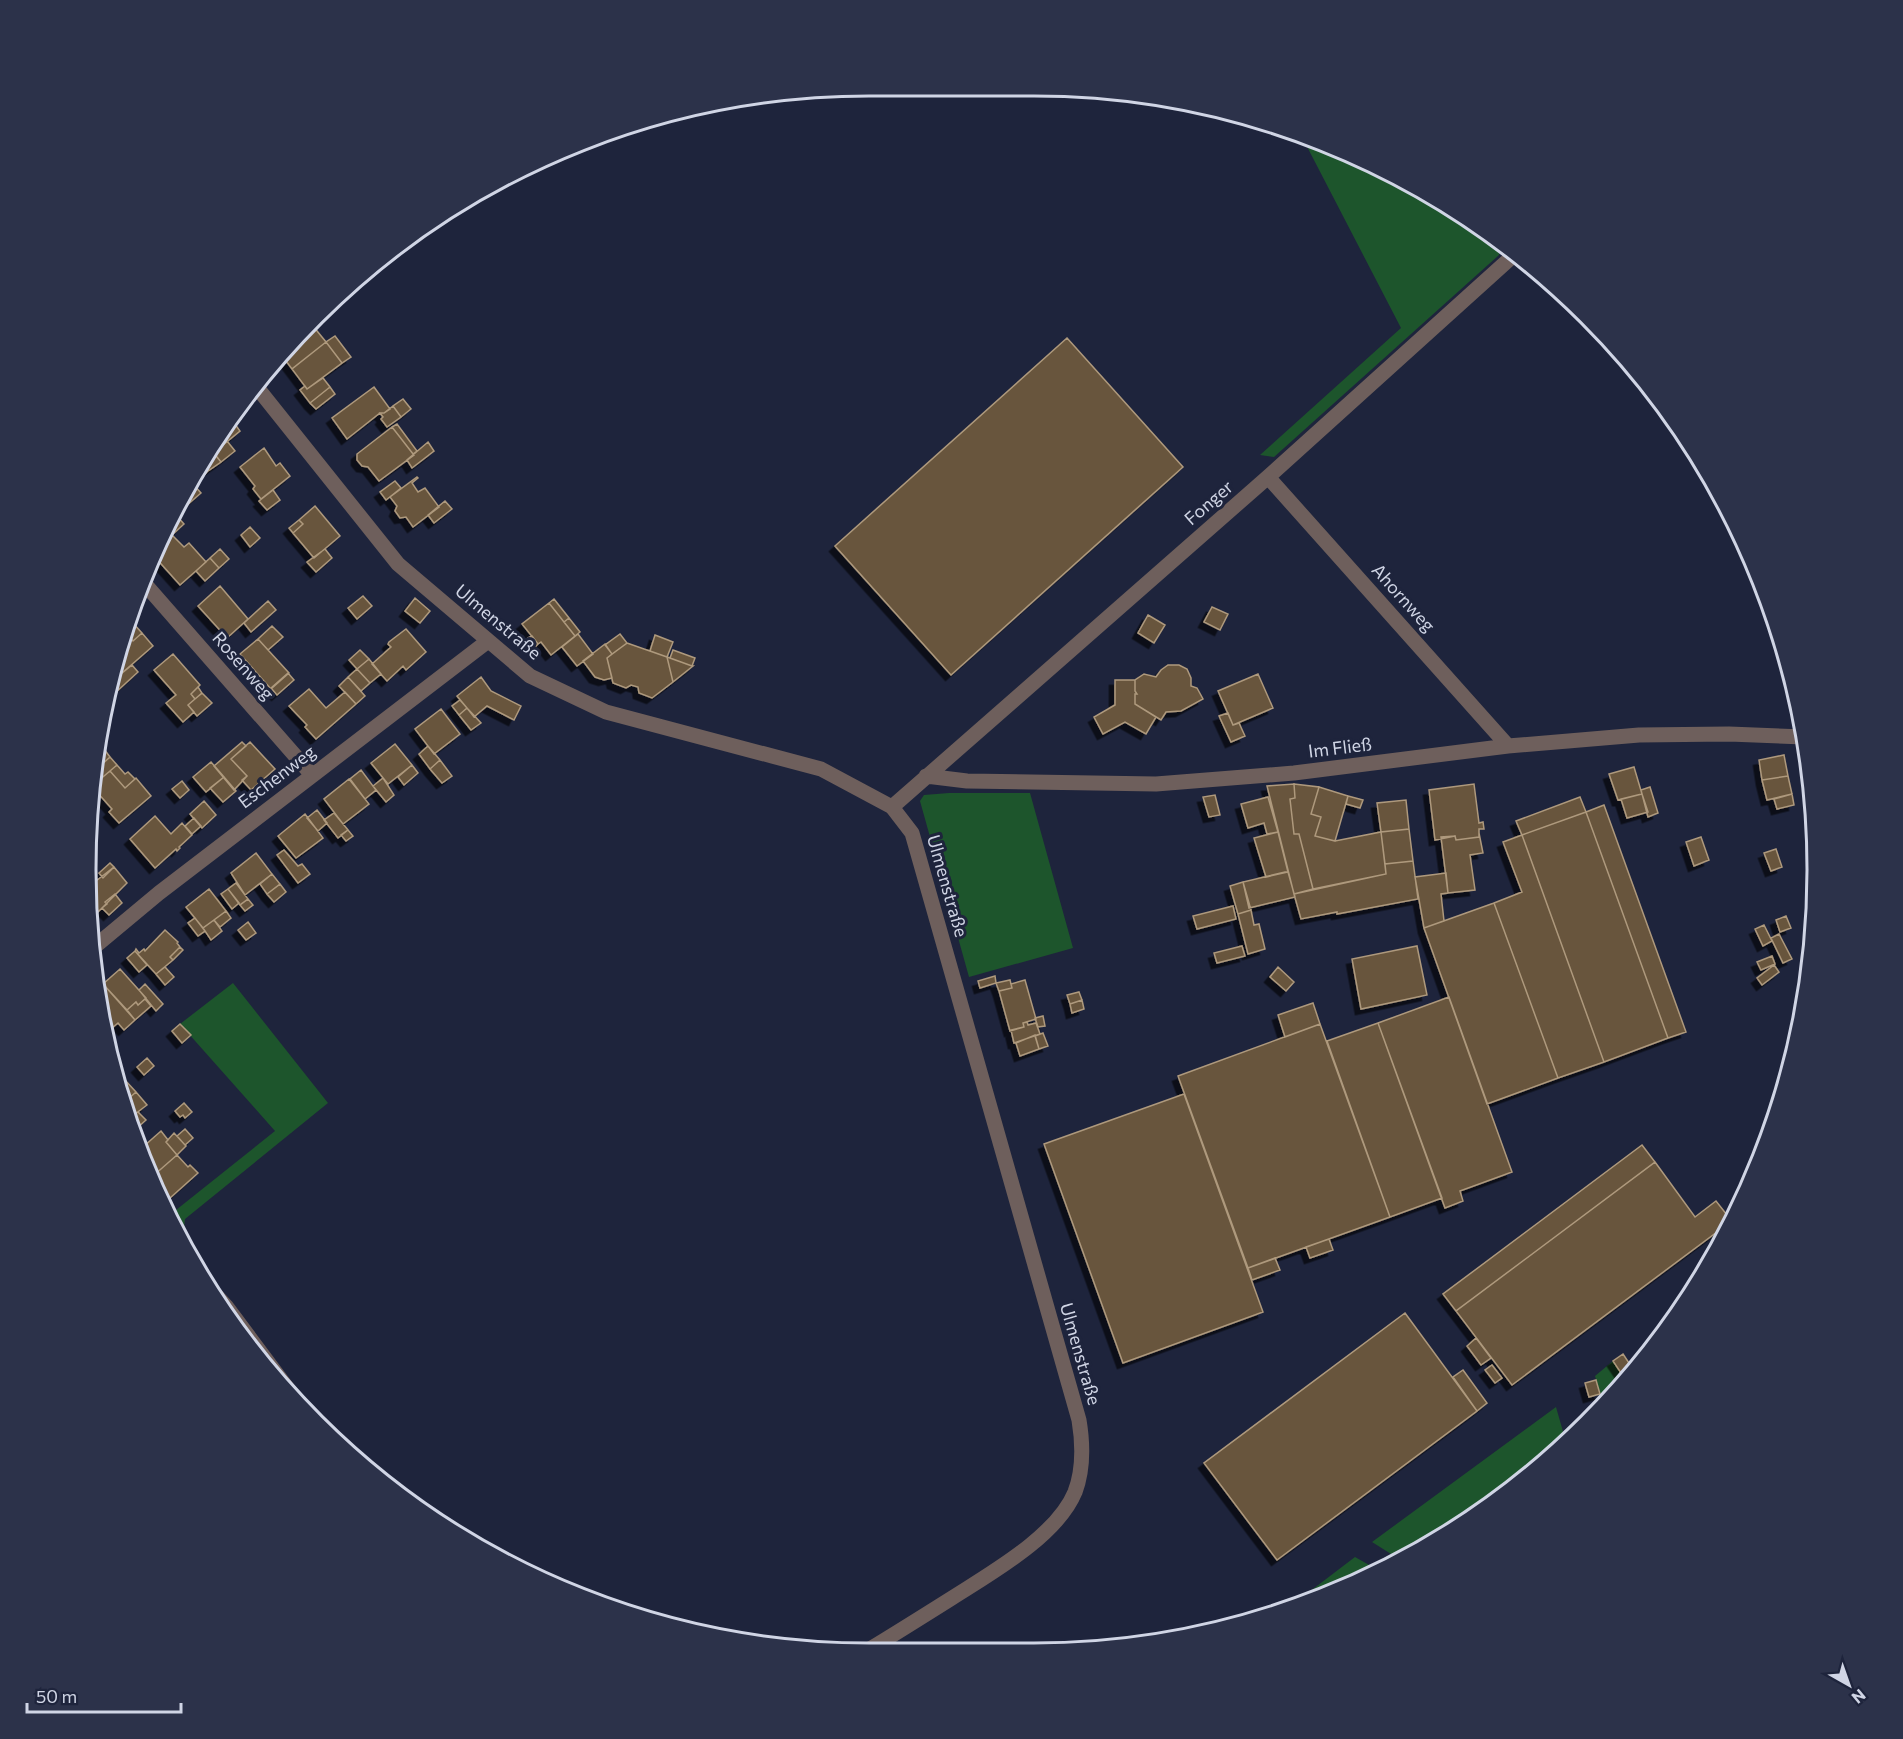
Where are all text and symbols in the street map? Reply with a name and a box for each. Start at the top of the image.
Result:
street label: Fonger [1180,475,1237,529]
street label: Ahornweg [1367,559,1440,636]
street label: Ulmenstraße [451,579,546,664]
street label: Rosenweg [208,627,280,704]
street label: Im Fließ [1307,732,1373,762]
street label: Eschenweg [233,740,320,812]
street label: Ulmenstraße [923,832,973,940]
street label: Ulmenstraße [1056,1300,1106,1408]
north arrow [1819,1655,1879,1715]
scale bar [27,1676,182,1714]
text: 50 m [36,1685,77,1707]
text: N [1848,1686,1870,1708]

